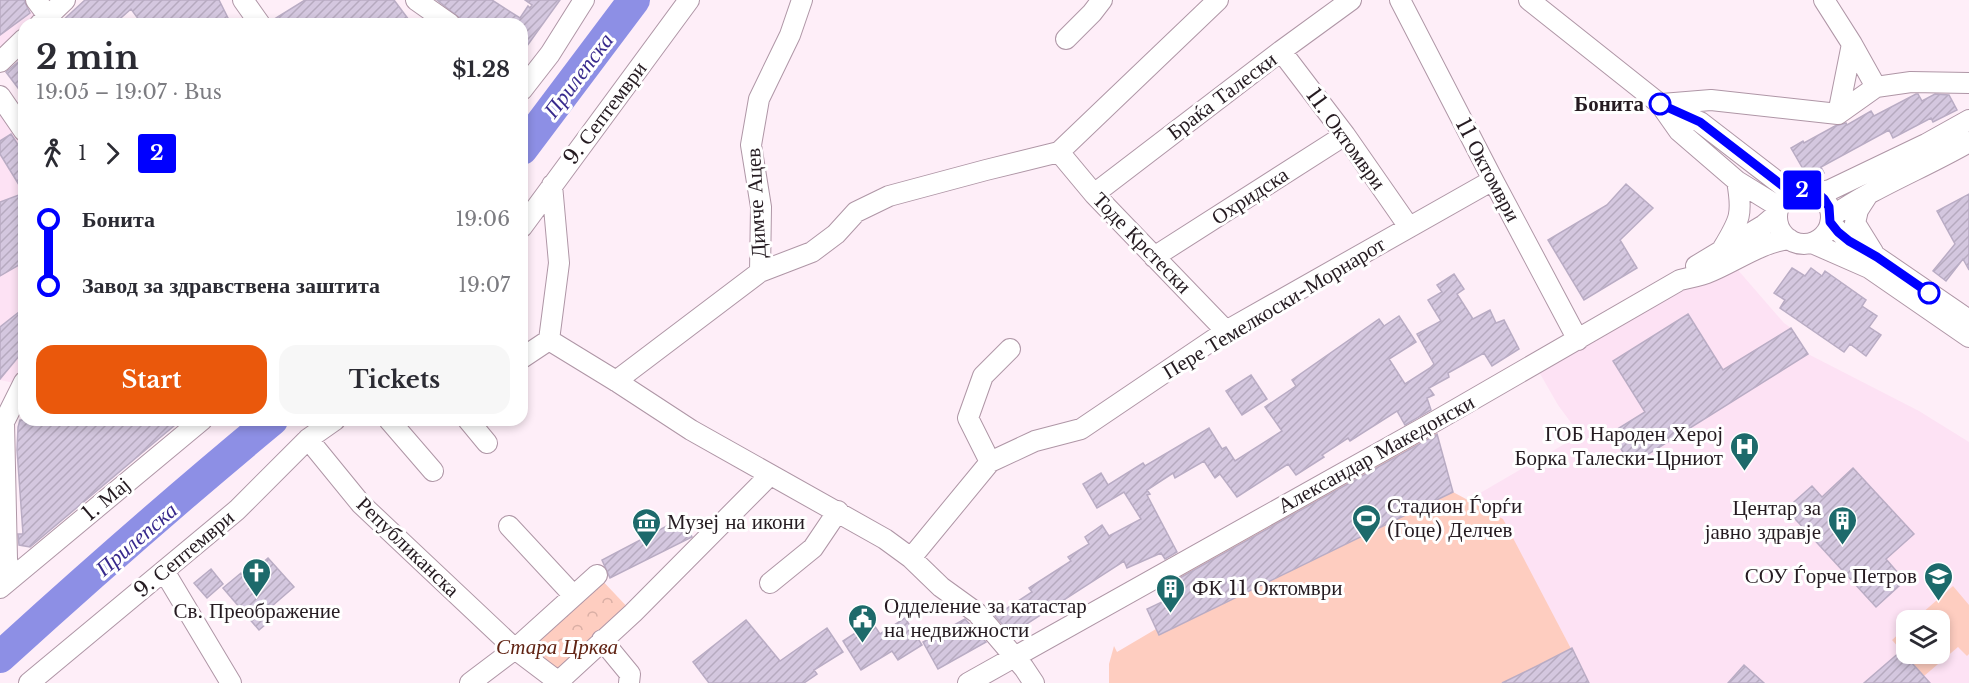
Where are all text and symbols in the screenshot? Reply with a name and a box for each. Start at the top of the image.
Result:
water label: Прилепска [537,28,619,124]
text: 2 min [36,37,139,78]
street label: Браќа Талески [1162,46,1282,146]
text: $1.28 [452,56,510,83]
street label: 9. Септември [558,56,652,170]
text: 19:05 – 19:07 · Bus [36,80,222,104]
street label: 11. Октомври [1300,83,1392,195]
place label: Бонита [1574,91,1644,117]
marker: Бонита [1649,93,1671,115]
street label: 11 Октомври [1450,114,1526,226]
icon: walk [36,137,69,170]
icon: forward [96,137,129,170]
text: 2 [150,140,164,166]
text: 1 [78,141,87,165]
street label: Димче Ацев [740,147,772,259]
street label: Охридска [1207,161,1294,230]
line badge: 2 [1782,170,1822,210]
text: 2 [1795,177,1809,203]
street label: Тоде Крстески [1087,187,1197,299]
text: Бонита [82,206,155,233]
text: 19:06 [455,207,510,231]
street label: Пере Темелкоски-Морнарот [1158,231,1390,385]
text: Завод за здравствена заштита [82,272,380,299]
text: 19:07 [458,273,510,297]
unlabelled marker [1918,282,1940,304]
button: Start [36,345,267,414]
button: Tickets [279,345,510,414]
street label: Александар Македонски [1273,389,1479,519]
place label: ГОБ Народен Херој Борка Талески-Црниот [1515,421,1723,471]
hospital icon: ГОБ Народен Херој Борка Талески-Црниот [1728,430,1760,472]
street label: 1. Мај [77,471,135,527]
street label: Републиканска [351,491,465,603]
place label: Стадион Ѓорѓи (Гоце) Делчев [1387,493,1522,543]
place label: Центар за јавно здравје [1704,495,1822,545]
water label: Прилепска [89,497,183,583]
sports icon: Стадион Ѓорѓи (Гоце) Делчев [1350,502,1382,544]
building icon: Центар за јавно здравје [1826,504,1858,546]
street label: 9. Септември [129,505,239,603]
museum icon: Музеј на икони [630,506,662,548]
place label: Музеј на икони [667,509,805,535]
church icon: Св. Преображение [241,556,273,598]
school or university icon: СОУ Ѓорче Петров [1922,560,1954,602]
place label: СОУ Ѓорче Петров [1745,563,1917,589]
building icon: ФК 11 Октомври [1155,572,1187,614]
place label: ФК 11 Октомври [1192,575,1342,601]
place label: Одделение за катастар на недвижности [884,593,1087,643]
place label: Св. Преображение [174,598,340,624]
public building icon: Одделение за катастар на недвижности [847,602,879,644]
map controls [1896,610,1950,664]
button: layers [1896,610,1950,664]
park label: Стара Црква [496,634,618,660]

